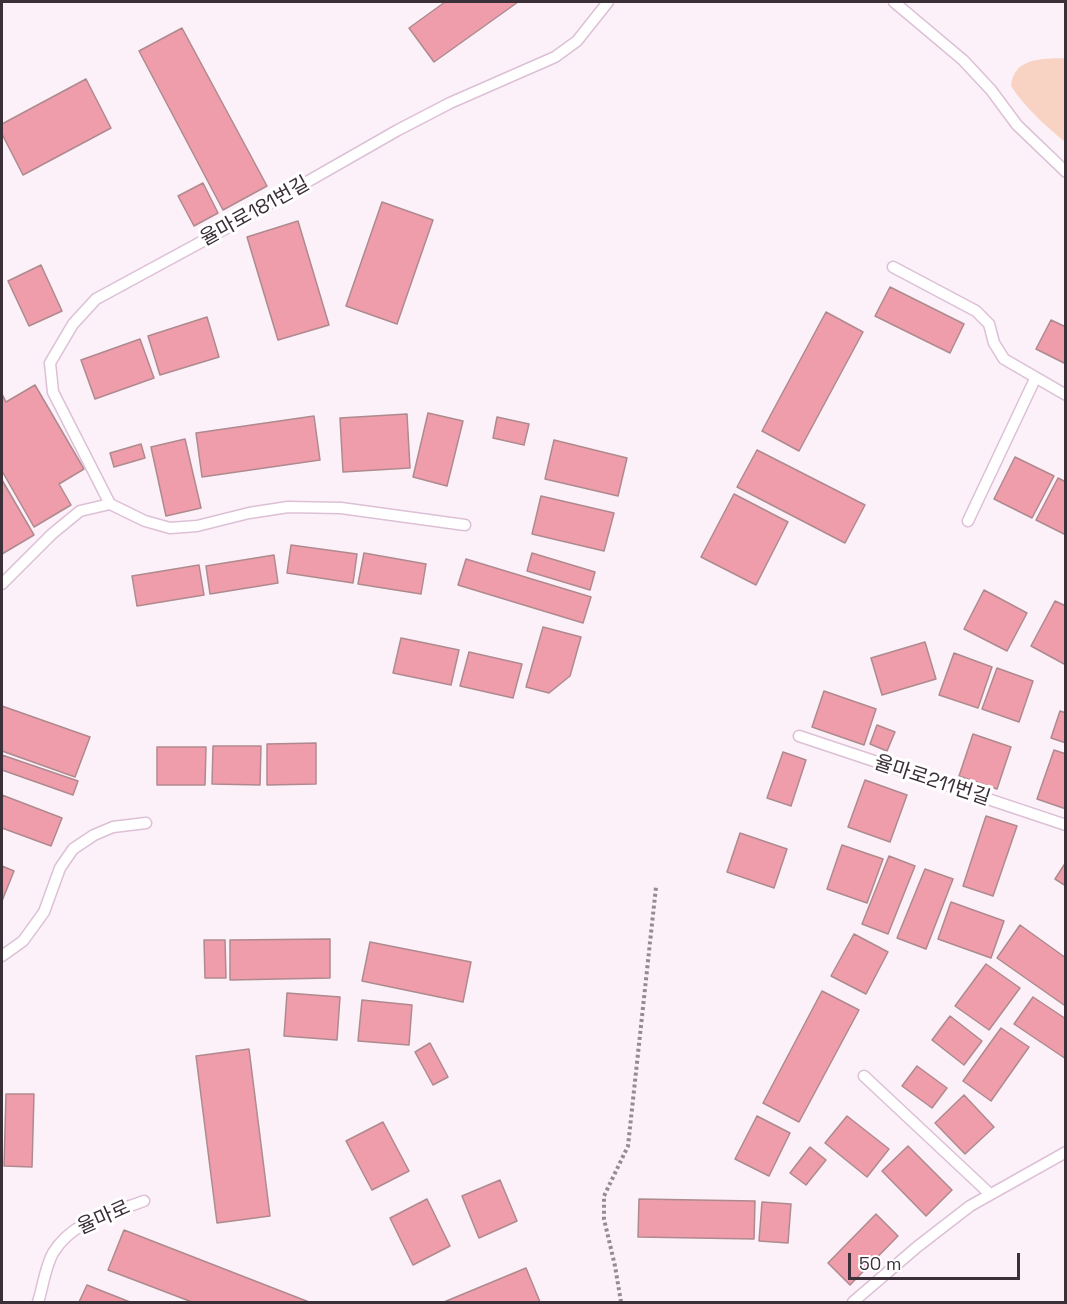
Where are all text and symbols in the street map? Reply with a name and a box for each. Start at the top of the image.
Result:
street label: 율마로181번길 [196,172,314,252]
street label: 율마로211번길 [871,751,993,811]
street label: 율마로 [74,1196,134,1240]
scale bar [851,1241,1024,1279]
text: 50 m [859,1252,901,1275]

